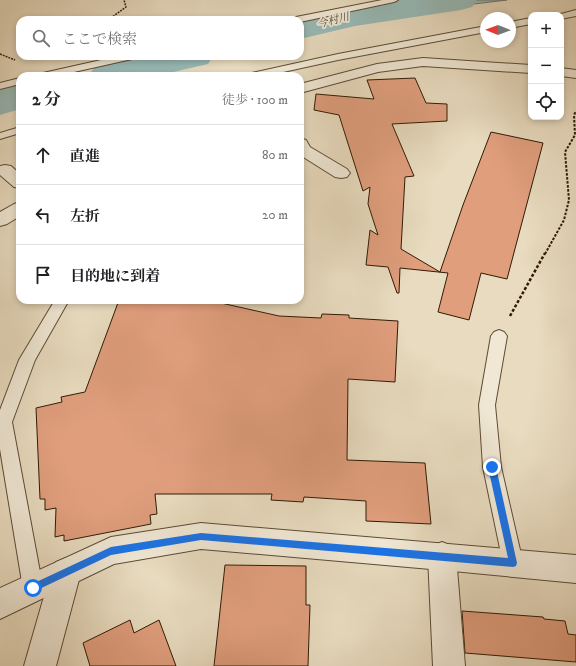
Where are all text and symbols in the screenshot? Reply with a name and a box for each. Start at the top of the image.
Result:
water label: 今村川 [315,10,352,32]
north arrow [480,12,516,48]
map controls [528,12,564,120]
button: + [528,12,564,48]
search box [16,16,304,60]
icon: search [30,27,52,49]
text: ここで検索 [62,30,137,49]
button: − [528,48,564,84]
button: locate [528,84,564,120]
text: 2 分 [32,89,61,111]
text: 徒歩 · 100 m [222,92,288,108]
icon: ahead [32,144,54,166]
text: 直進 [70,147,100,166]
text: 80 m [262,147,288,163]
icon: left [32,204,54,226]
text: 左折 [70,207,100,226]
text: 20 m [262,207,288,223]
icon: arrive [32,264,54,286]
text: 目的地に到着 [70,267,160,286]
route end [483,458,501,476]
route start [24,579,42,597]

